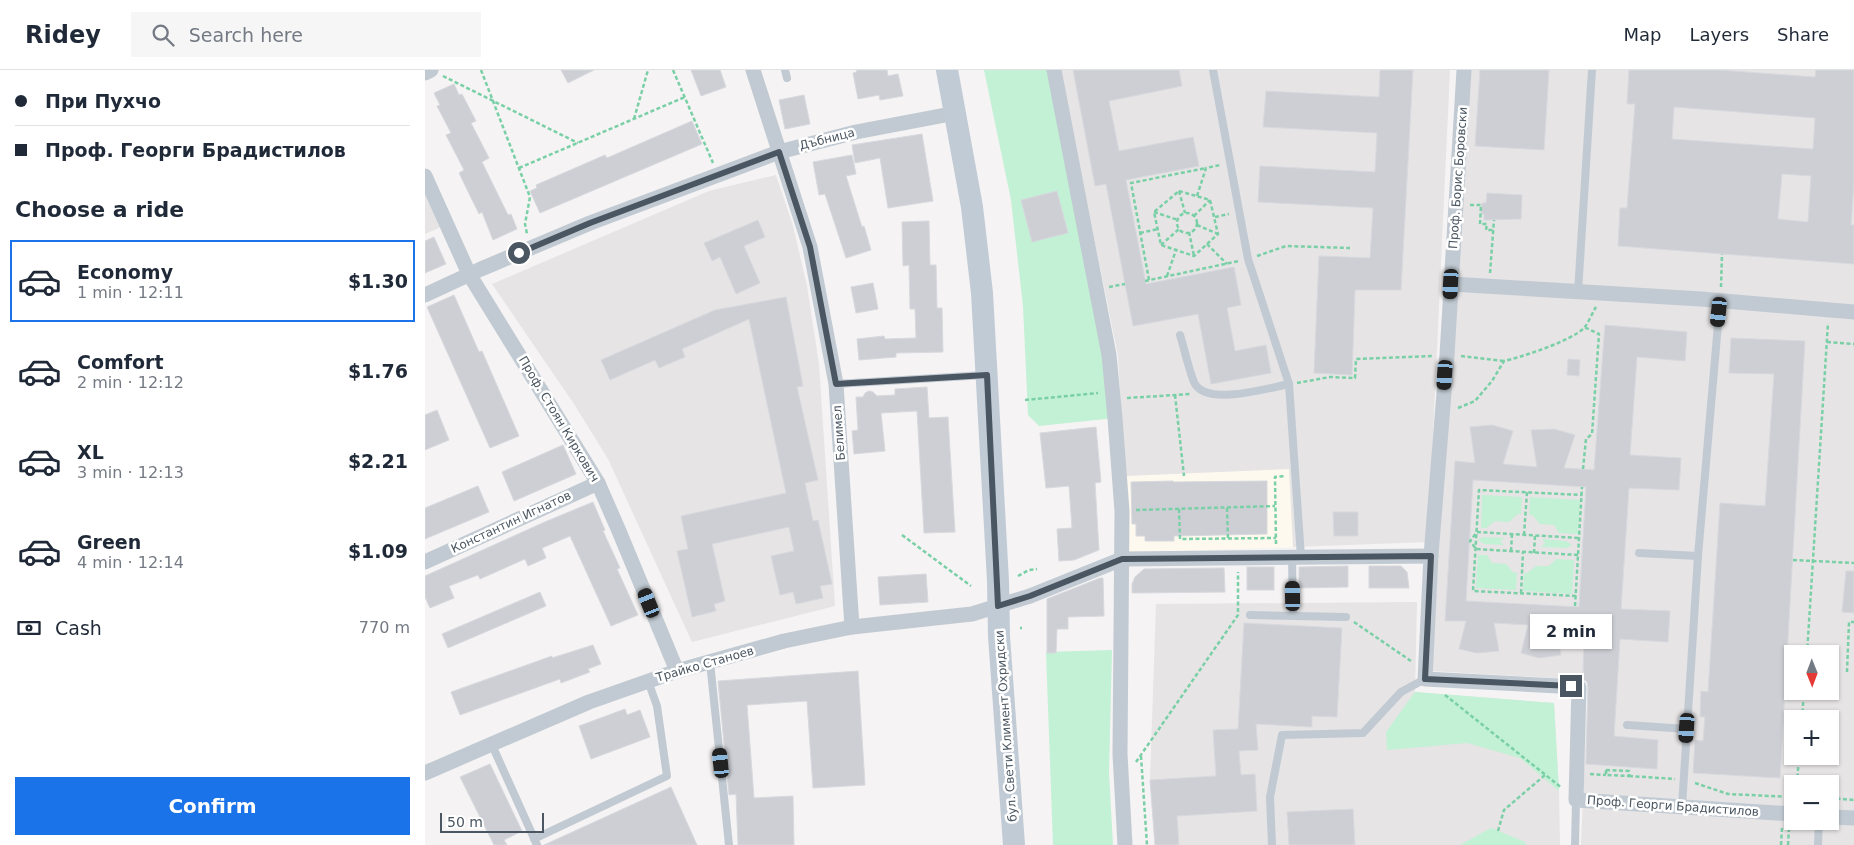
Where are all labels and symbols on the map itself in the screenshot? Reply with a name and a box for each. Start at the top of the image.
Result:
street label: Проф. Борис Боровски [1446,106,1470,250]
street label: Дъбница [798,125,856,153]
route start [508,242,530,264]
car [1442,269,1459,299]
car [1709,296,1728,328]
street label: Проф. Стоян Киркович [516,354,602,484]
car [1436,360,1453,390]
street label: Белимел [830,405,848,461]
street label: Константин Игнатов [449,488,573,556]
car [1285,581,1300,611]
car [636,586,661,620]
callout: 2 min [1530,614,1612,648]
street label: бул. Свети Климент Охридски [992,630,1020,822]
street label: Трайко Станоев [654,643,755,685]
north arrow [1784,645,1839,700]
route end [1560,675,1582,697]
car [1678,713,1695,743]
car [711,747,730,779]
street label: Проф. Георги Брадистилов [1587,793,1759,819]
scale bar [440,810,544,833]

